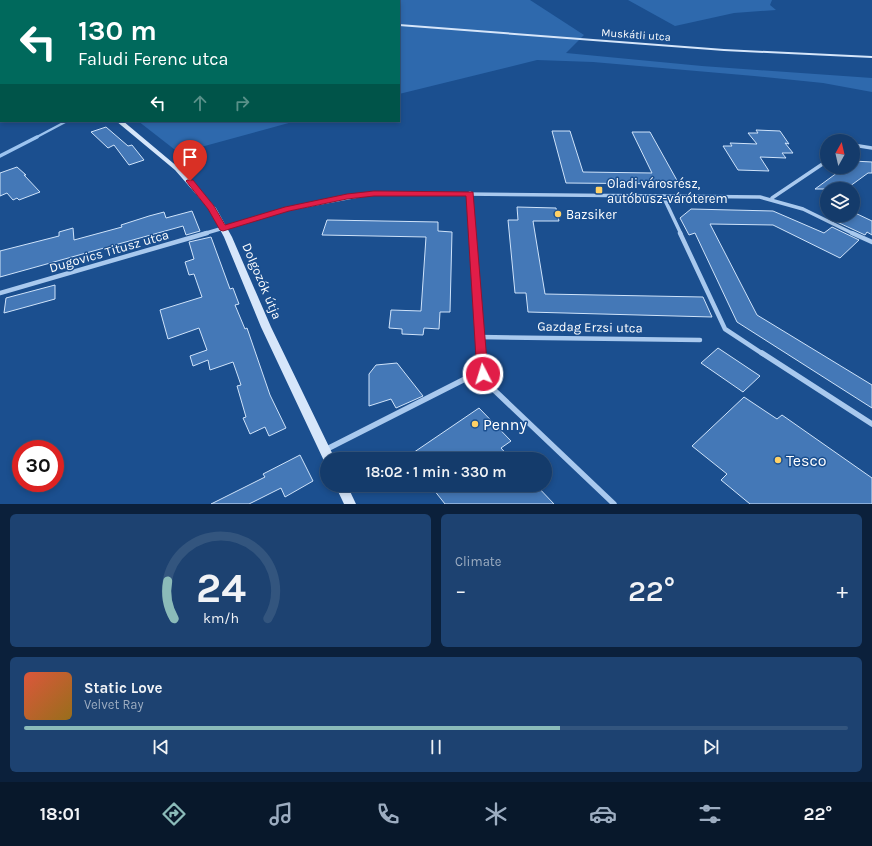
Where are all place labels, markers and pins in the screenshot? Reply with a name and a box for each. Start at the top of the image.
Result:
pin [173,140,207,181]
place label: Oladi városrész, autóbusz-váróterem [607,176,728,206]
marker: Oladi városrész, autóbusz-váróterem [594,185,604,195]
place label: Bazsiker [566,207,617,222]
marker: Bazsiker [553,209,563,219]
place label: Penny [483,415,527,434]
marker: Penny [470,419,480,429]
place label: Tesco [786,451,826,470]
marker: Tesco [773,455,783,465]

